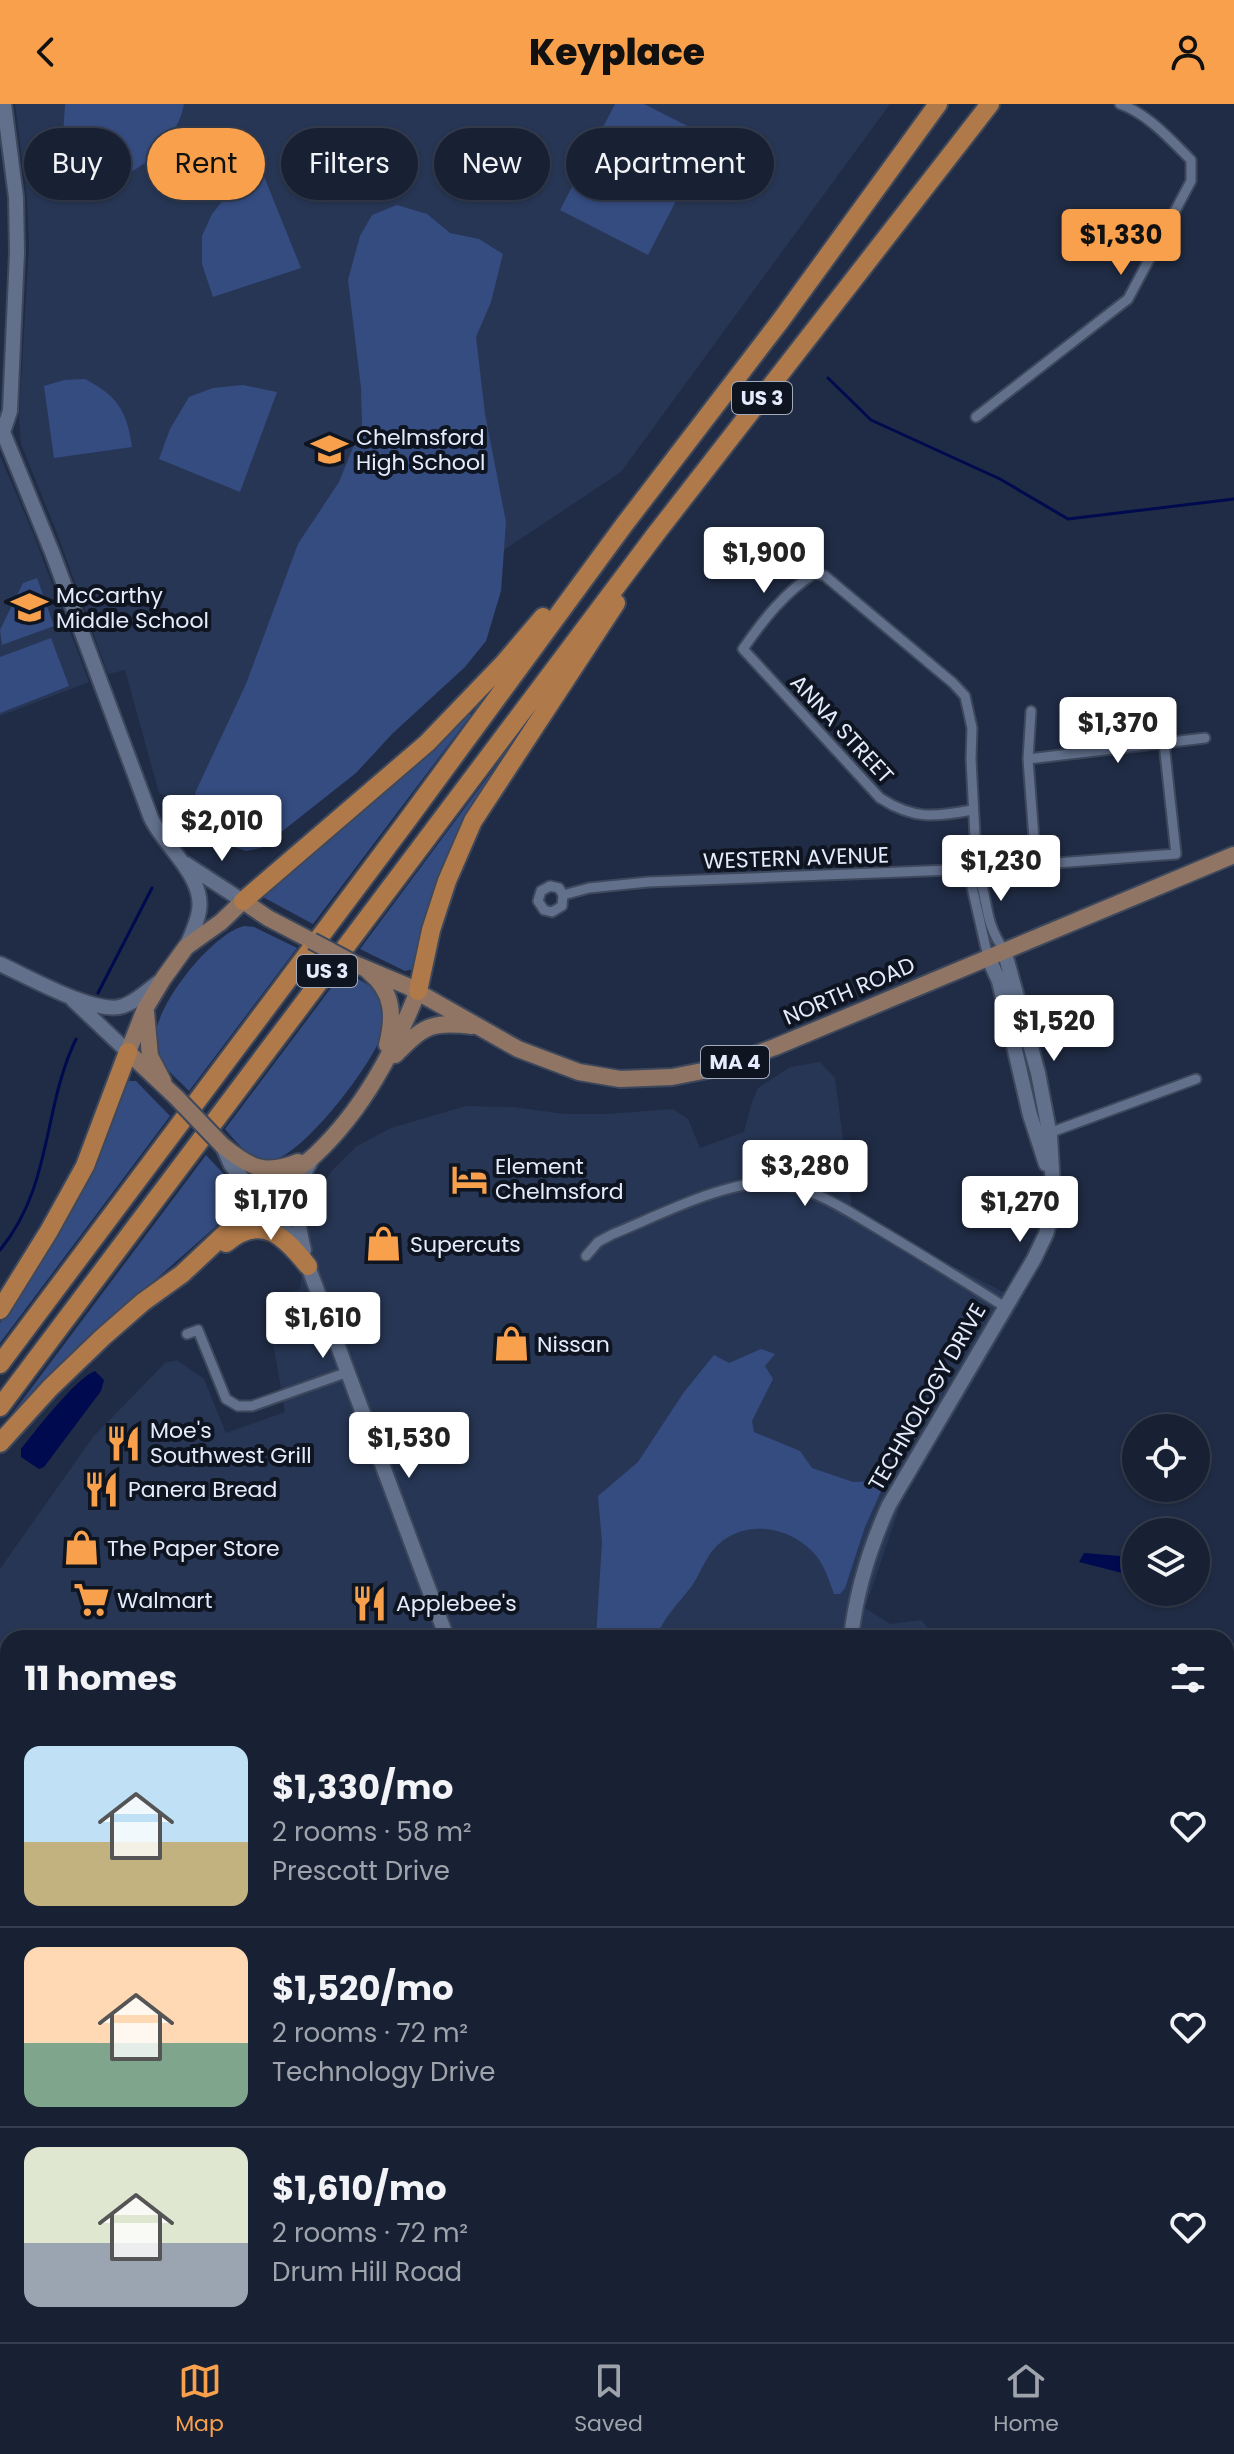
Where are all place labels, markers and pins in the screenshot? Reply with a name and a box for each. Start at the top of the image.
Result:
pin: $1,330 [1056,209,1186,277]
place label: Chelmsford High School [356,422,485,478]
school or university icon: Chelmsford High School [311,431,349,469]
pin: $1,900 [699,527,829,595]
place label: McCarthy Middle School [56,580,209,636]
school or university icon: McCarthy Middle School [11,589,49,627]
pin: $1,370 [1053,697,1183,765]
pin: $2,010 [157,795,287,863]
pin: $1,230 [936,835,1066,903]
pin: $1,520 [989,995,1119,1063]
pin: $3,280 [740,1140,870,1208]
place label: Element Chelmsford [495,1151,624,1207]
hotel icon: Element Chelmsford [450,1160,488,1198]
pin: $1,170 [206,1174,336,1242]
pin: $1,270 [955,1176,1085,1244]
shop icon: Supercuts [365,1225,403,1263]
place label: Supercuts [410,1229,521,1260]
pin: $1,610 [258,1292,388,1360]
shop icon: Nissan [492,1325,530,1363]
place label: Nissan [537,1329,610,1360]
pin: $1,530 [344,1412,474,1480]
place label: Moe's Southwest Grill [150,1415,312,1471]
restaurant icon: Moe's Southwest Grill [105,1424,143,1462]
restaurant icon: Panera Bread [83,1470,121,1508]
place label: Panera Bread [128,1474,277,1505]
shop icon: The Paper Store [62,1529,100,1567]
place label: The Paper Store [107,1533,280,1564]
supermarket icon: Walmart [72,1581,110,1619]
restaurant icon: Applebee's [351,1584,389,1622]
place label: Walmart [117,1585,213,1616]
place label: Applebee's [396,1588,517,1619]

